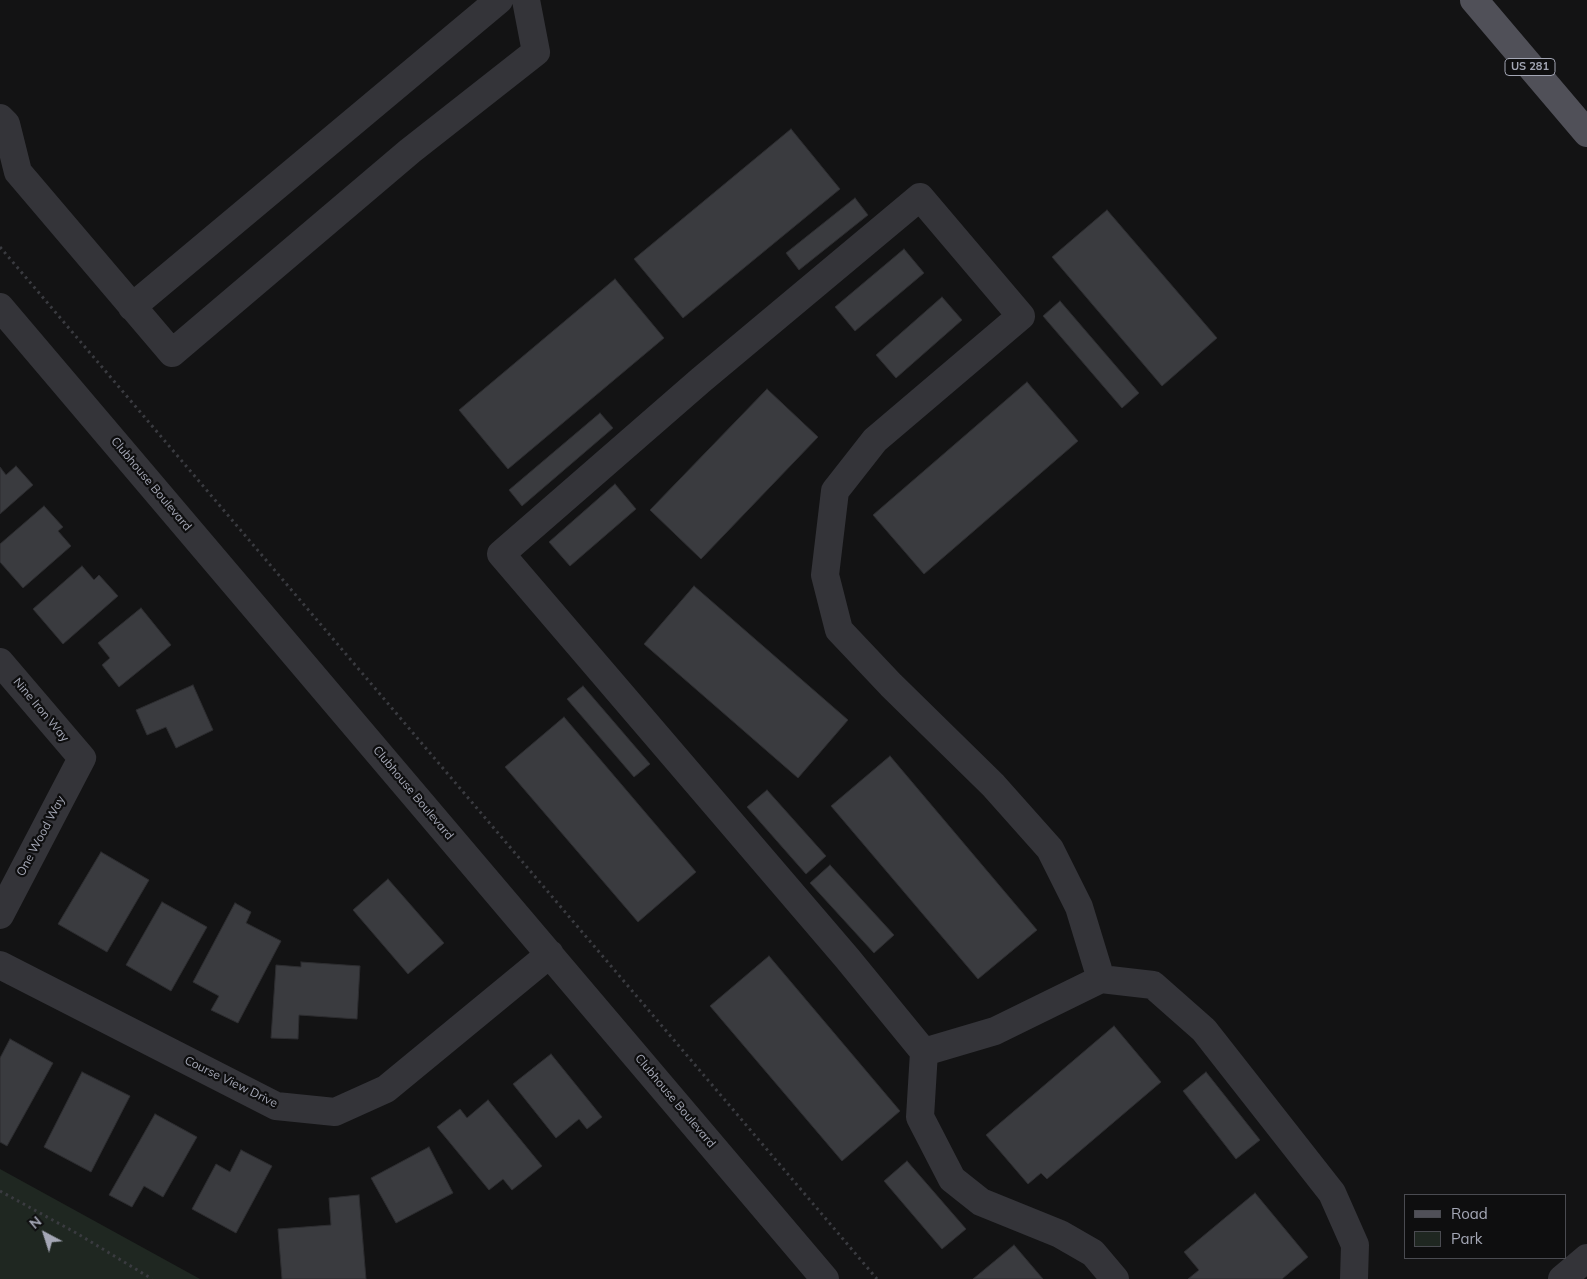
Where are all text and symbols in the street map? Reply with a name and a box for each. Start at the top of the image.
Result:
road number: US 281 [1505,58,1555,76]
street label: Clubhouse Boulevard [108,434,194,534]
street label: Nine Iron Way [10,675,72,745]
street label: Clubhouse Boulevard [370,743,456,843]
street label: One Wood Way [14,793,68,879]
street label: Clubhouse Boulevard [632,1051,718,1151]
street label: Course View Drive [182,1053,280,1111]
legend [1404,1194,1567,1259]
text: Road [1451,1204,1488,1223]
north arrow [20,1209,70,1259]
text: N [26,1212,45,1233]
text: Park [1451,1229,1483,1248]

